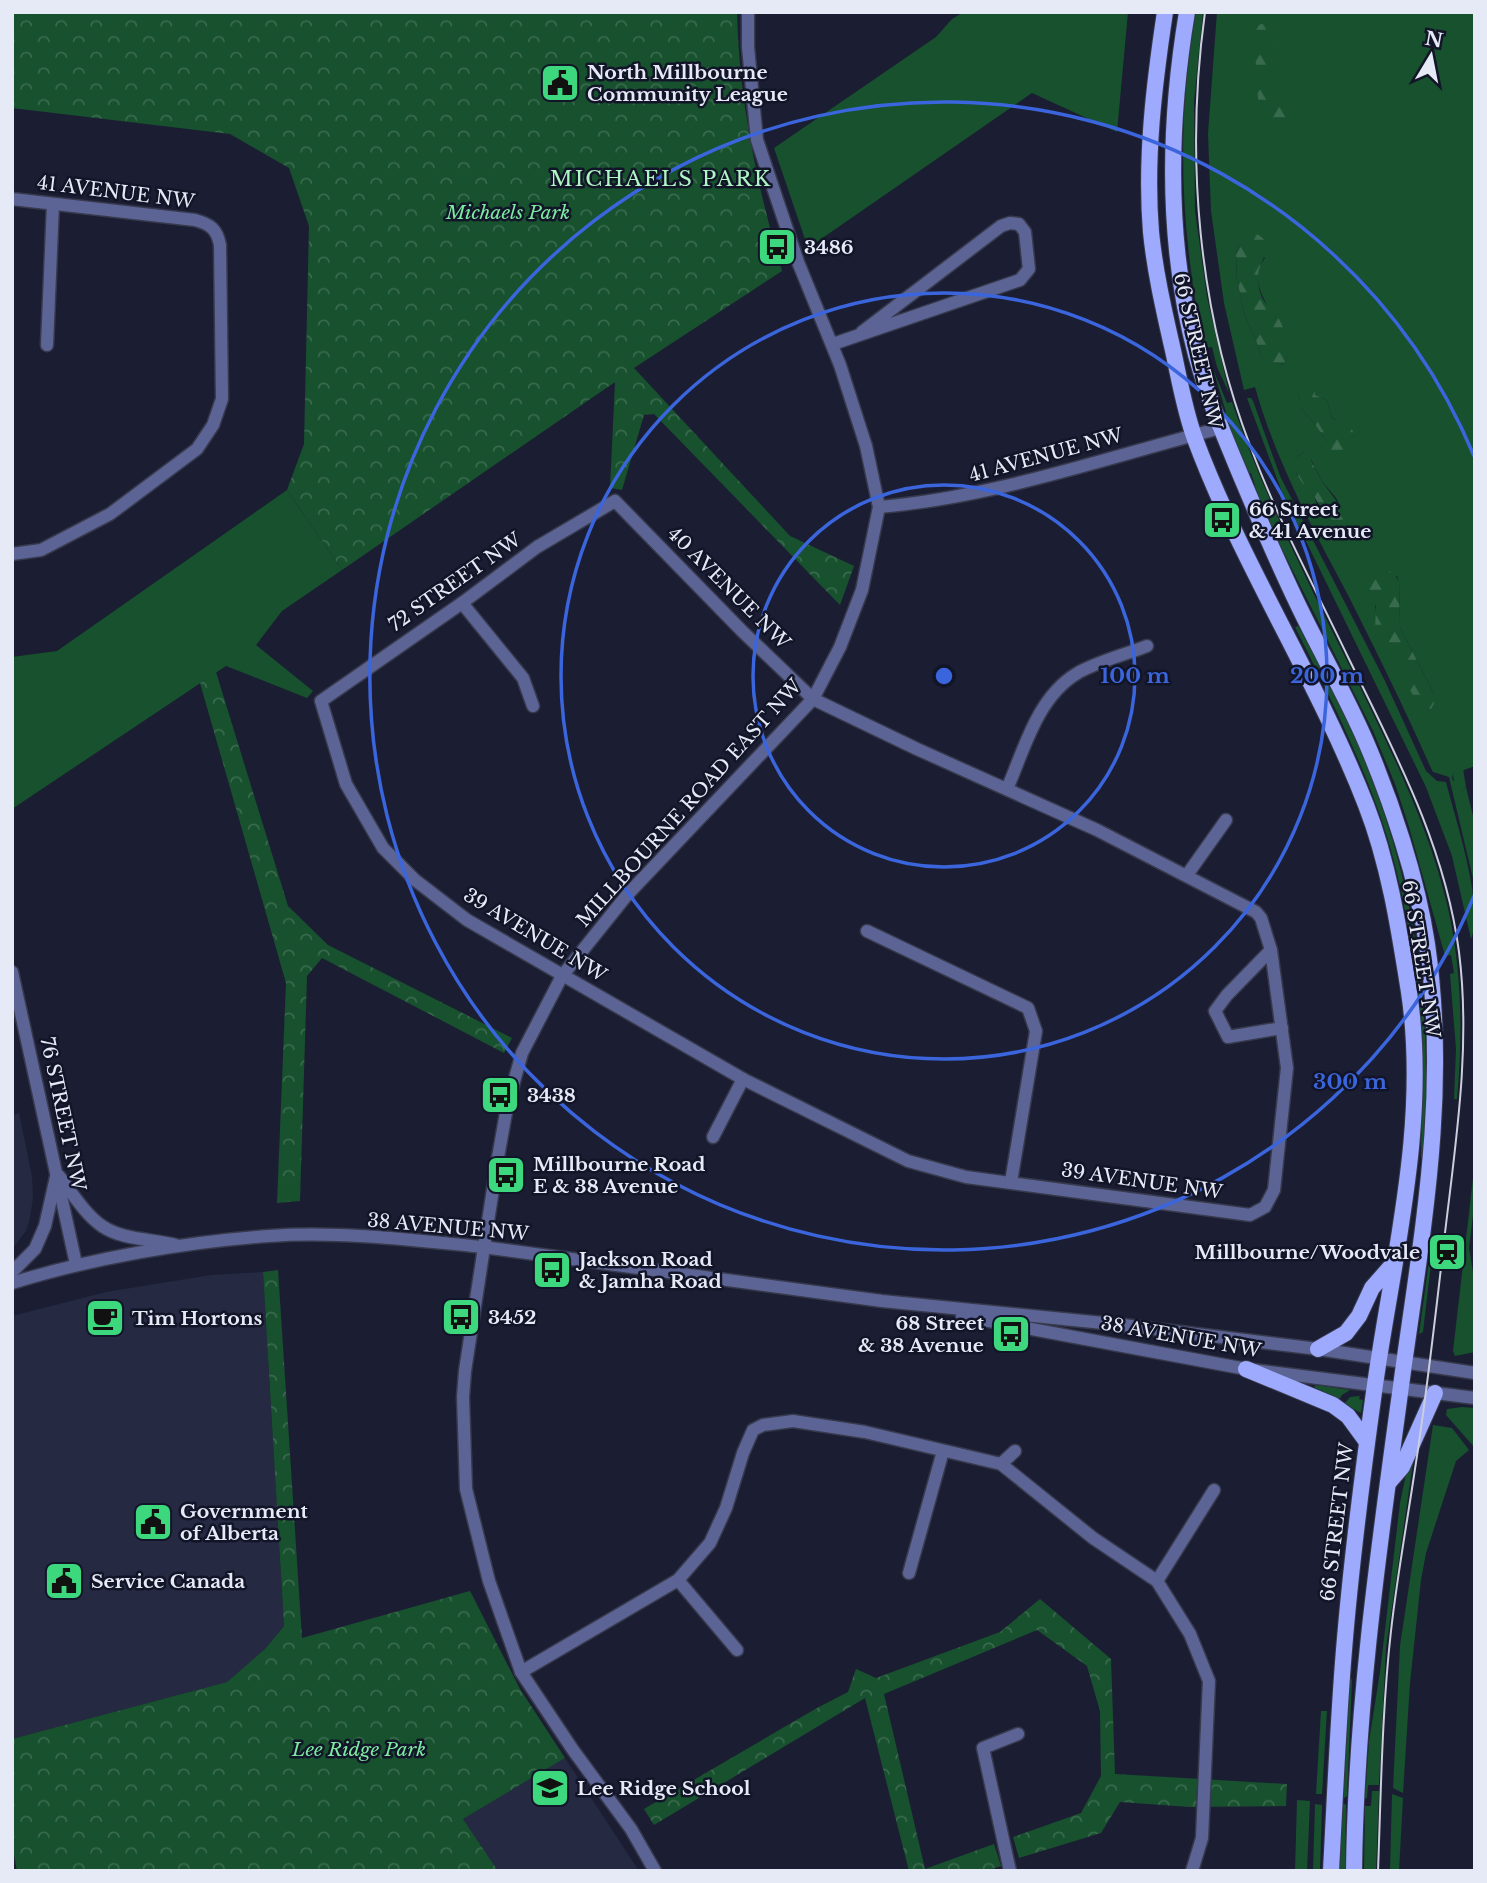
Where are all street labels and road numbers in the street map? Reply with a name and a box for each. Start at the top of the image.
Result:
street label: 41 AVENUE NW [36,171,197,213]
street label: 66 STREET NW [1169,271,1227,432]
street label: 41 AVENUE NW [967,423,1126,487]
street label: 40 AVENUE NW [663,522,795,654]
street label: 72 STREET NW [384,527,526,636]
street label: MILLBOURNE ROAD EAST NW [572,674,807,932]
street label: 66 STREET NW [1397,878,1445,1040]
street label: 39 AVENUE NW [459,883,611,987]
street label: 76 STREET NW [35,1035,91,1194]
street label: 39 AVENUE NW [1060,1158,1225,1204]
street label: 38 AVENUE NW [366,1208,530,1246]
street label: 38 AVENUE NW [1099,1312,1263,1363]
street label: 66 STREET NW [1316,1441,1358,1603]

